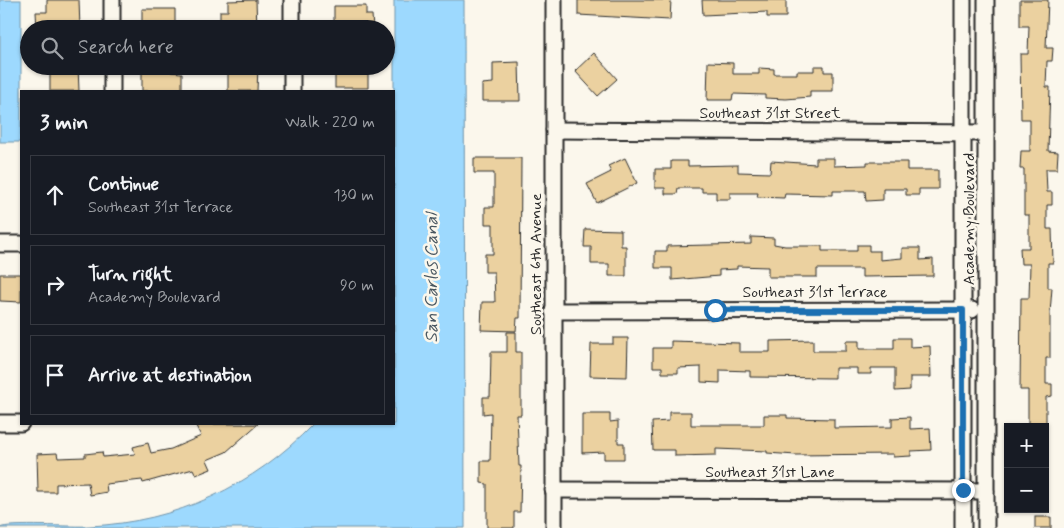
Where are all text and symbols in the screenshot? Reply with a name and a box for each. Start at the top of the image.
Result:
search box [20,20,395,75]
icon: search [38,34,66,62]
text: Search here [78,35,174,60]
street label: Southeast 31st Street [699,103,841,124]
text: 3 min [40,109,88,137]
text: Walk · 220 m [285,112,375,133]
street label: Academy Boulevard [959,153,980,285]
text: Continue [88,172,159,197]
icon: ahead [41,181,69,209]
text: 130 m [333,185,374,206]
street label: Southeast 6th Avenue [526,193,547,335]
text: Southeast 31st Terrace [88,197,233,218]
water label: San Carlos Canal [420,211,444,343]
text: Turn right [88,262,172,287]
icon: right [41,271,69,299]
text: 90 m [340,275,374,296]
street label: Southeast 31st Terrace [742,282,888,303]
text: Academy Boulevard [88,287,221,308]
route start [704,299,727,322]
icon: arrive [41,361,69,389]
text: Arrive at destination [88,363,252,388]
map controls [1004,423,1049,513]
button: + [1004,423,1049,468]
street label: Southeast 31st Lane [705,462,835,483]
button: − [1004,468,1049,513]
route end [952,479,975,502]

